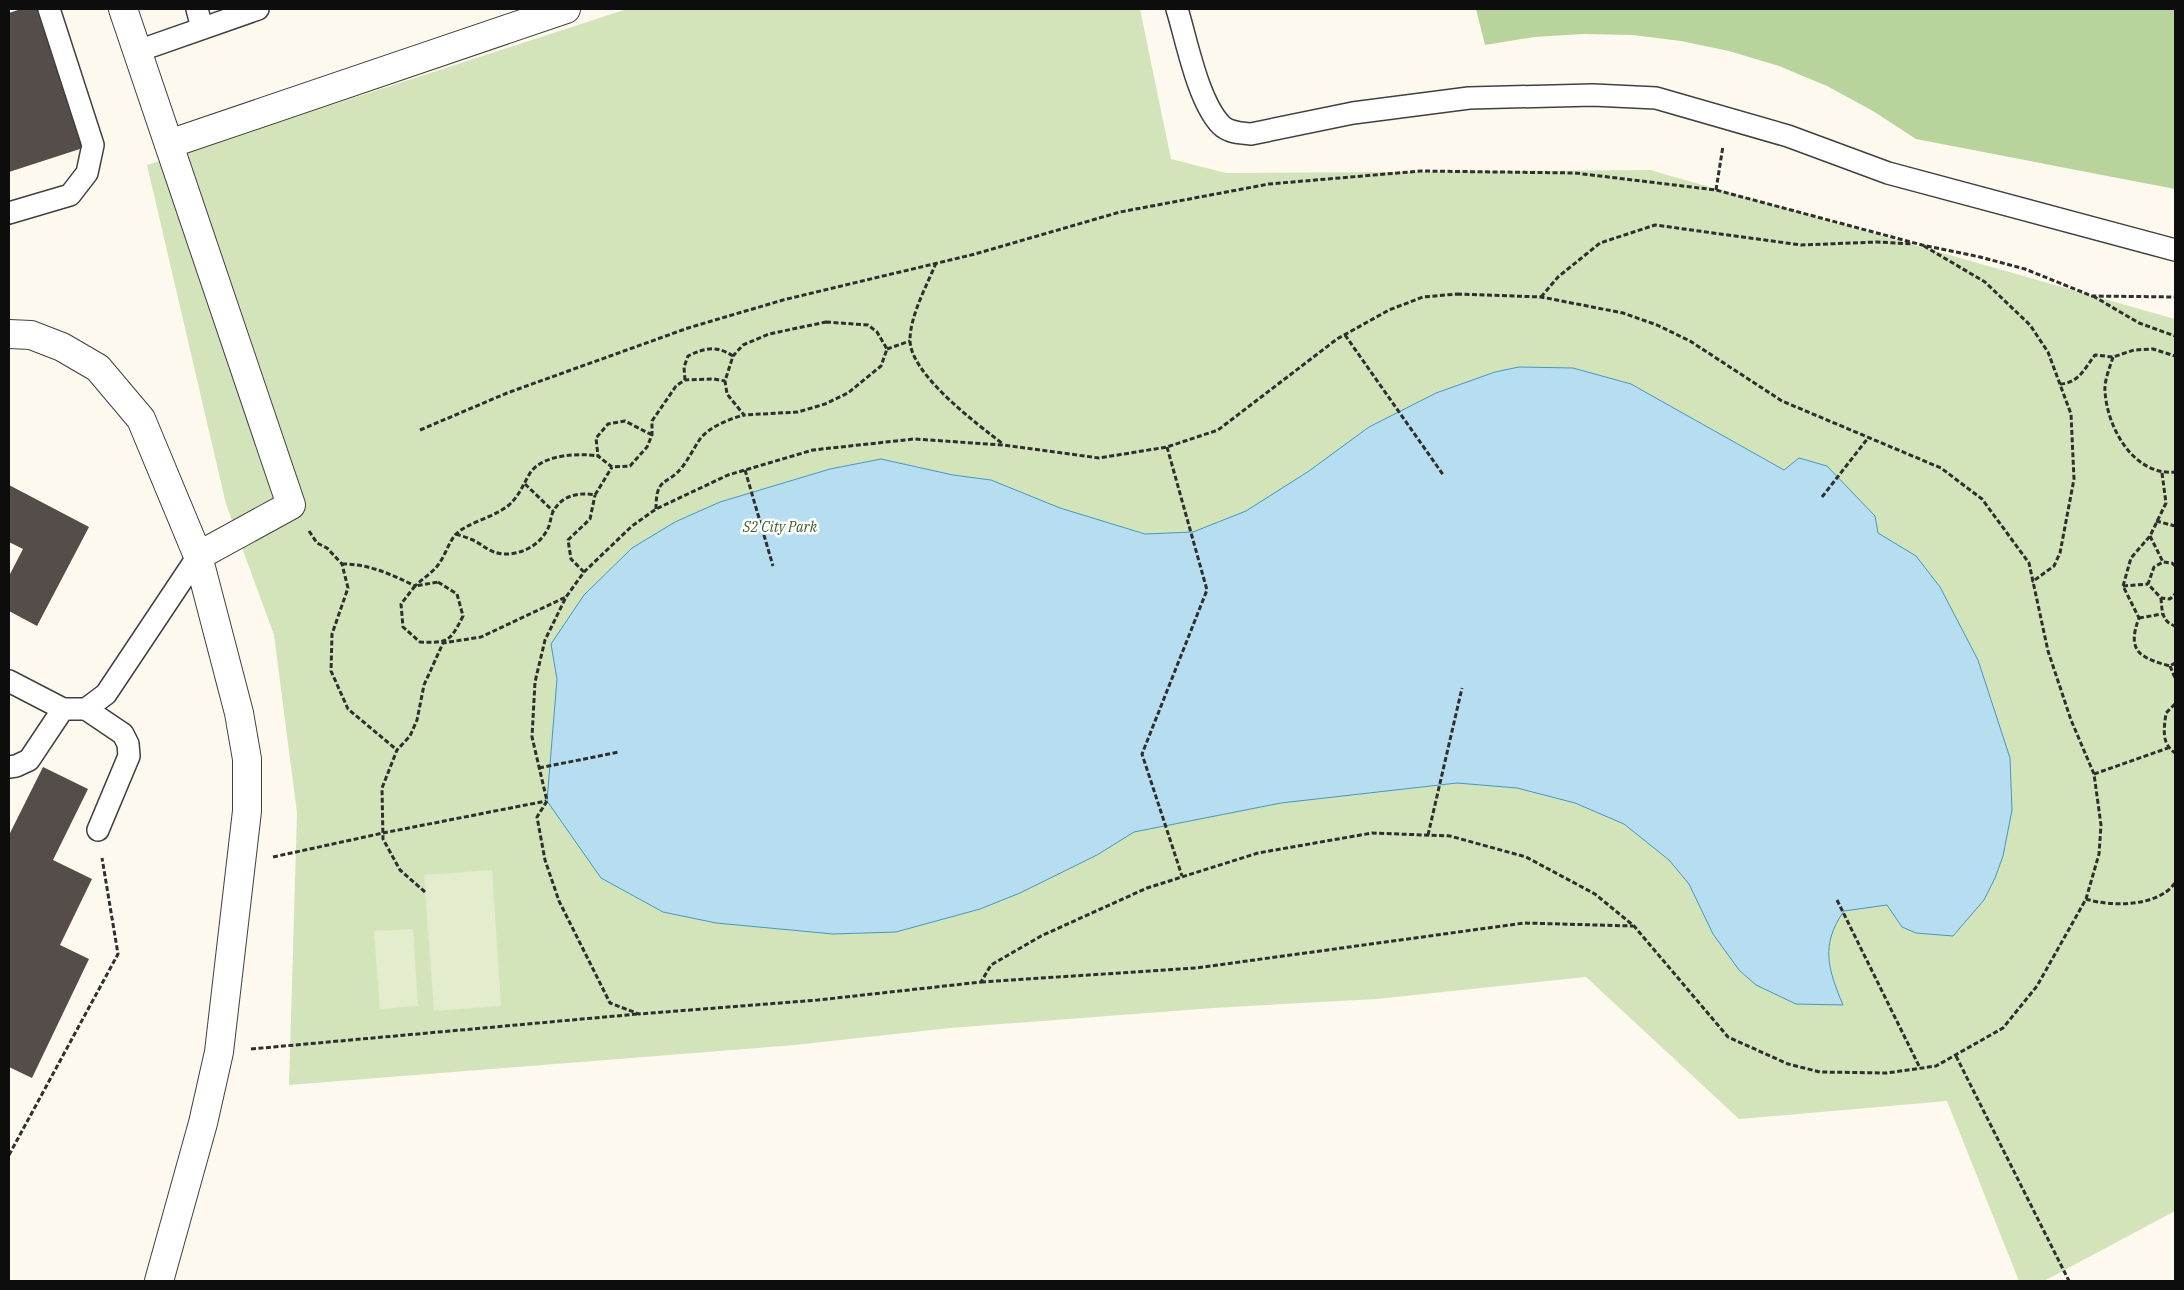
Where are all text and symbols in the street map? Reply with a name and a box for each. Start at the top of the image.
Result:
park label: S2 City Park [742,518,818,536]

